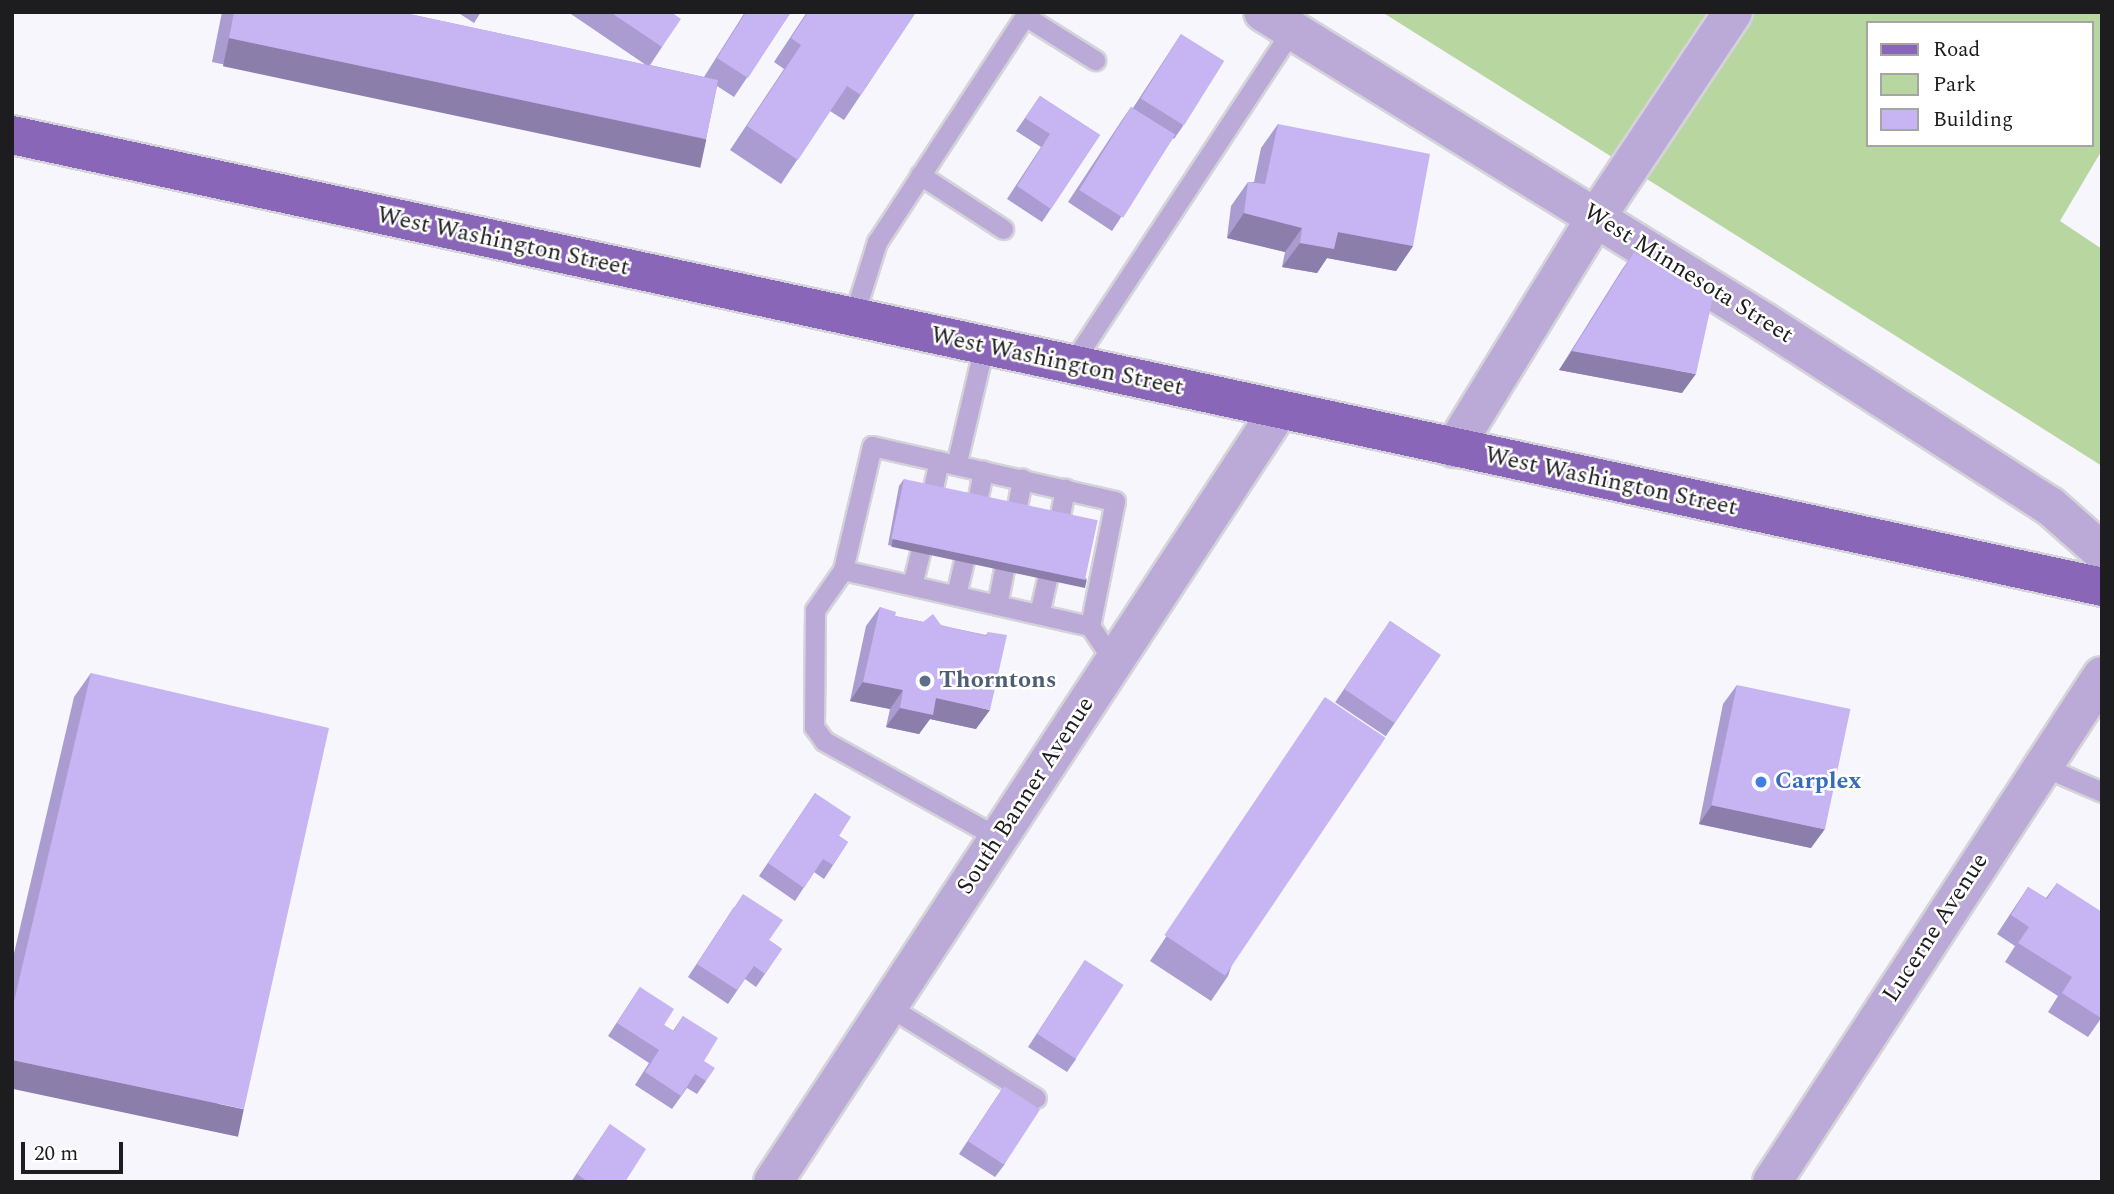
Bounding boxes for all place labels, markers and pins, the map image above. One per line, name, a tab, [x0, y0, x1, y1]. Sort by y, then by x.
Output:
place label: Thorntons	[939, 667, 1056, 695]
marker: Thorntons	[917, 673, 933, 689]
place label: Carplex	[1775, 768, 1861, 796]
marker: Carplex	[1753, 774, 1769, 790]

